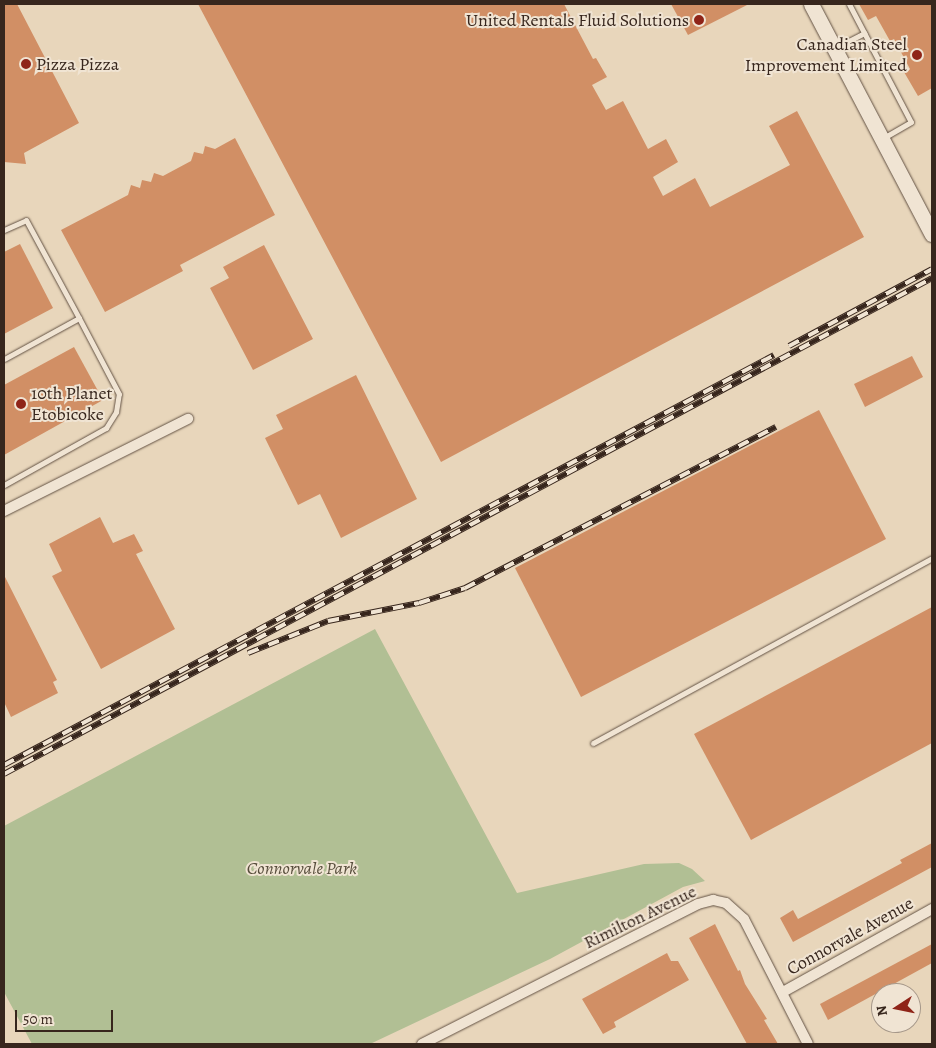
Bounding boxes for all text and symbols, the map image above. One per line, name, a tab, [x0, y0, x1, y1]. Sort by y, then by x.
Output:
place label: United Rentals Fluid Solutions	[466, 9, 689, 31]
marker: United Rentals Fluid Solutions	[693, 14, 705, 26]
place label: Canadian Steel Improvement Limited	[745, 34, 907, 76]
marker: Canadian Steel Improvement Limited	[911, 49, 923, 61]
place label: Pizza Pizza	[36, 53, 119, 75]
marker: Pizza Pizza	[20, 58, 32, 70]
place label: 10th Planet Etobicoke	[31, 383, 112, 426]
marker: 10th Planet Etobicoke	[15, 398, 27, 410]
park label: Connorvale Park	[247, 857, 357, 879]
street label: Rimilton Avenue	[580, 880, 700, 954]
street label: Connorvale Avenue	[783, 892, 917, 980]
north arrow	[871, 983, 921, 1033]
scale bar	[18, 1000, 115, 1032]
text: N	[871, 1004, 892, 1018]
text: 50 m	[23, 1009, 53, 1029]

